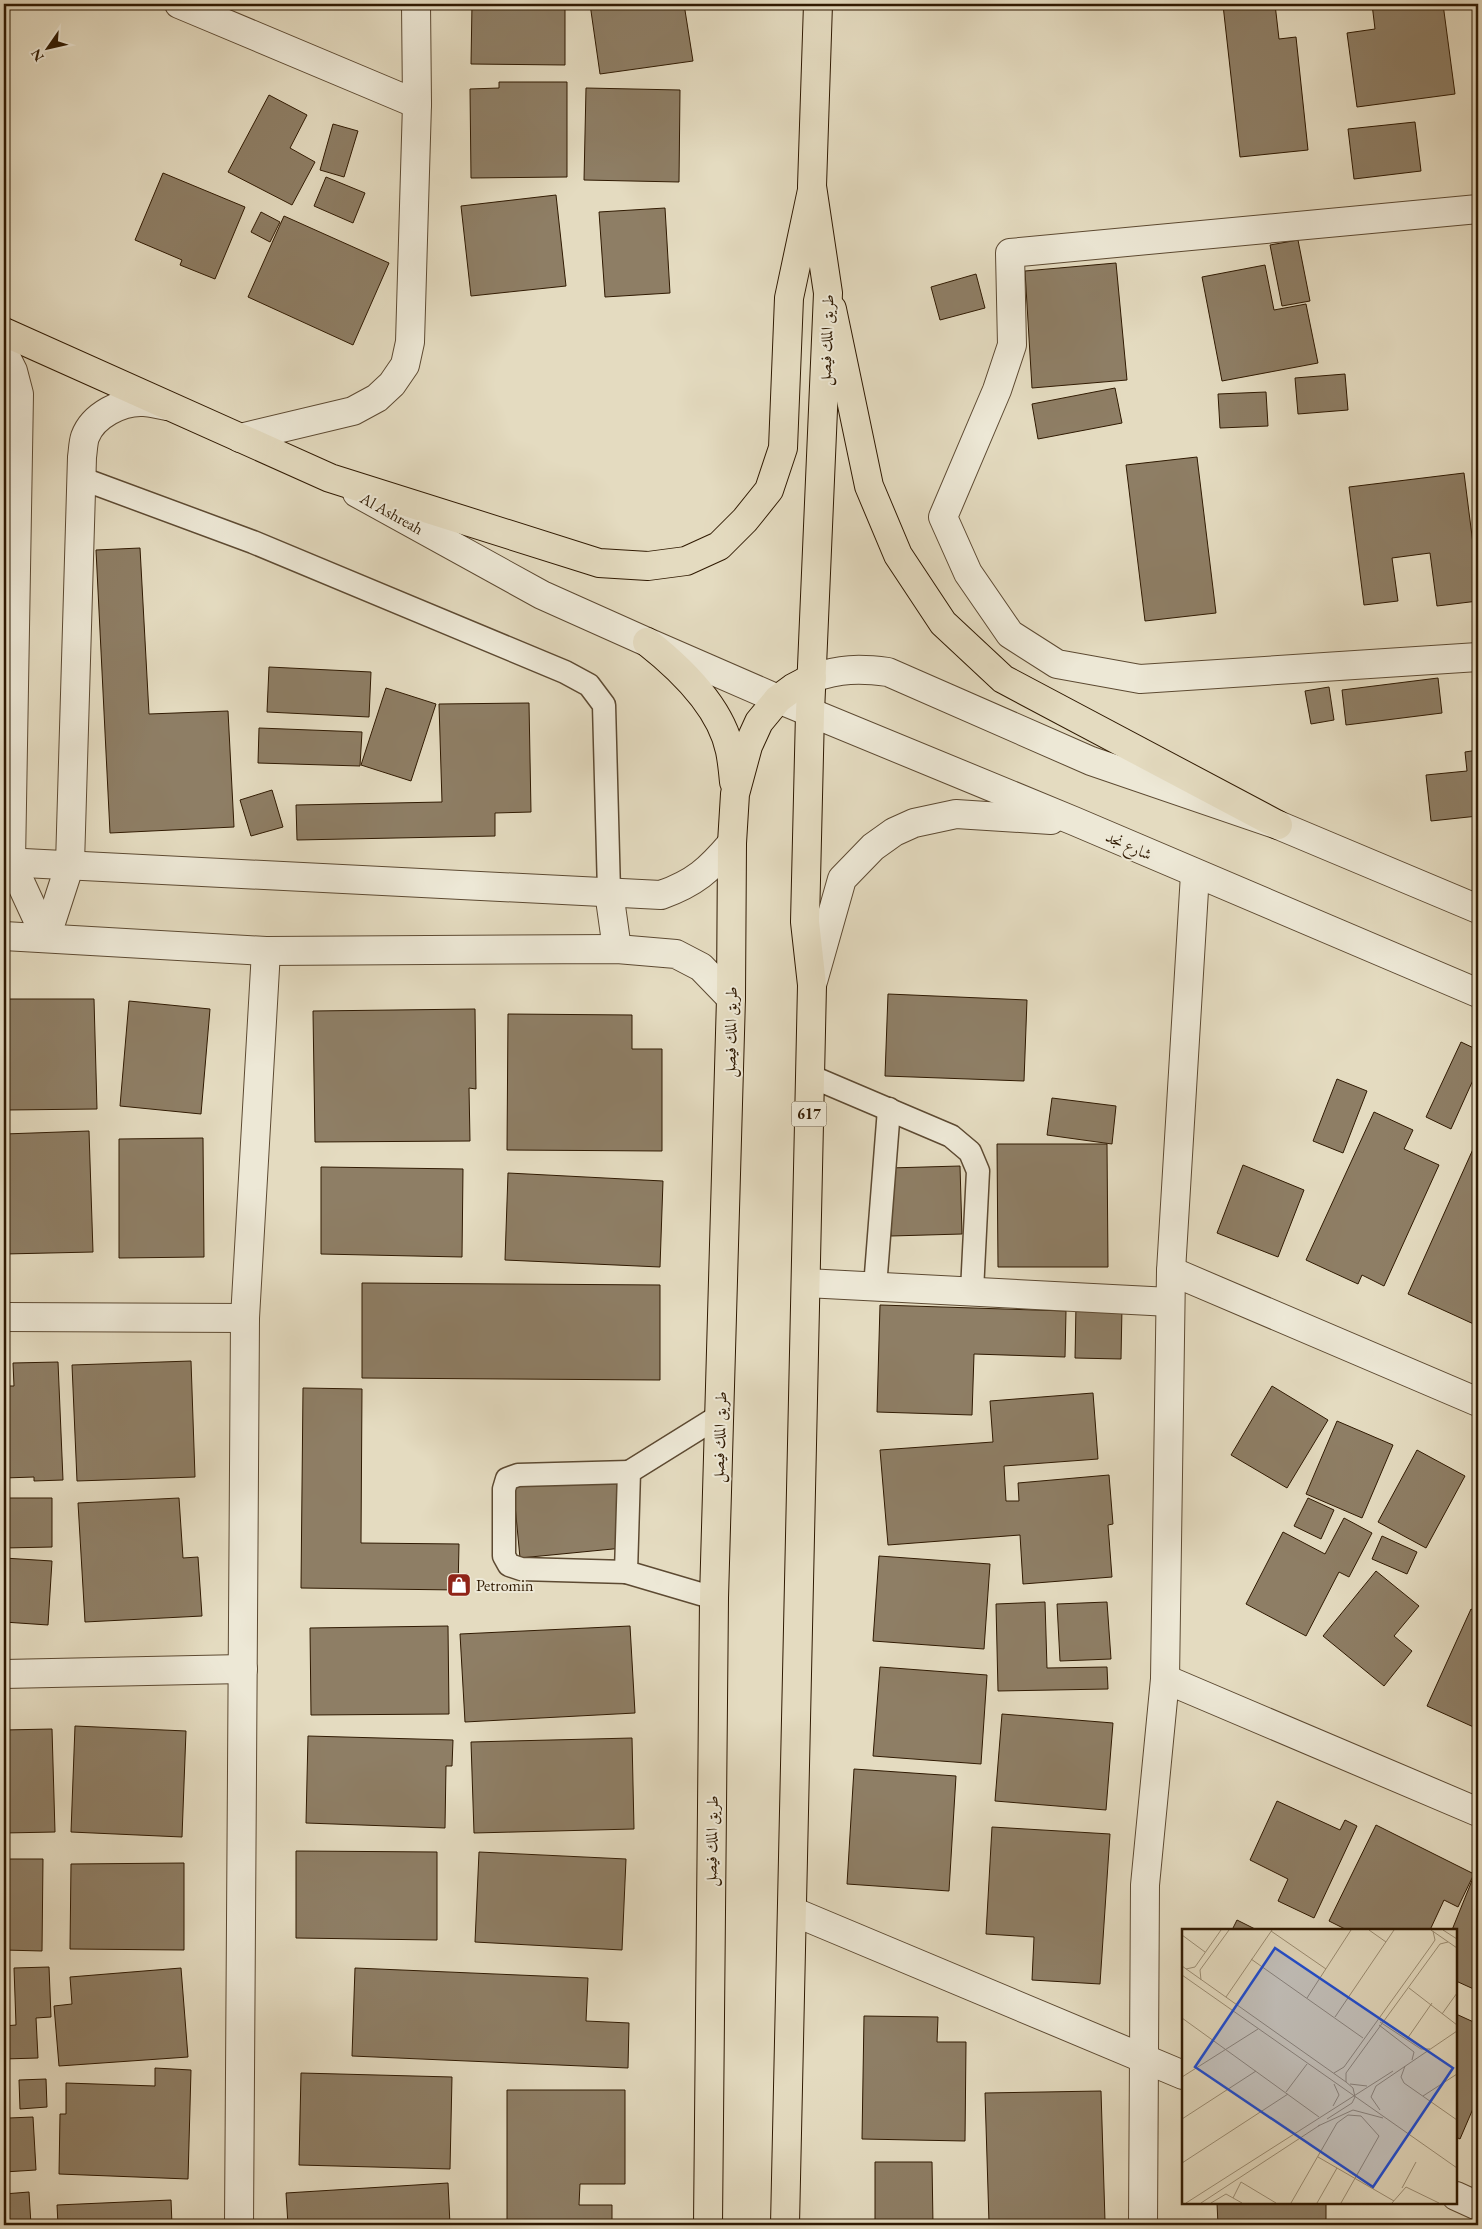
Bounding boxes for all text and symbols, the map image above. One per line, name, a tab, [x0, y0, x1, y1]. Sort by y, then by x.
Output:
north arrow	[22, 22, 72, 72]
text: N	[26, 45, 48, 65]
street label: طريق الملك فيصل	[814, 294, 840, 386]
street label: Al Ashreah	[356, 487, 427, 539]
street label: شارع نجد	[1101, 826, 1155, 868]
street label: طريق الملك فيصل	[719, 986, 743, 1078]
road number: 617	[792, 1102, 826, 1126]
street label: طريق الملك فيصل	[707, 1391, 733, 1483]
shop icon: Petromin	[446, 1572, 472, 1598]
place label: Petromin	[476, 1575, 534, 1596]
street label: طريق الملك فيصل	[700, 1795, 724, 1887]
inset map	[1182, 1929, 1457, 2204]

